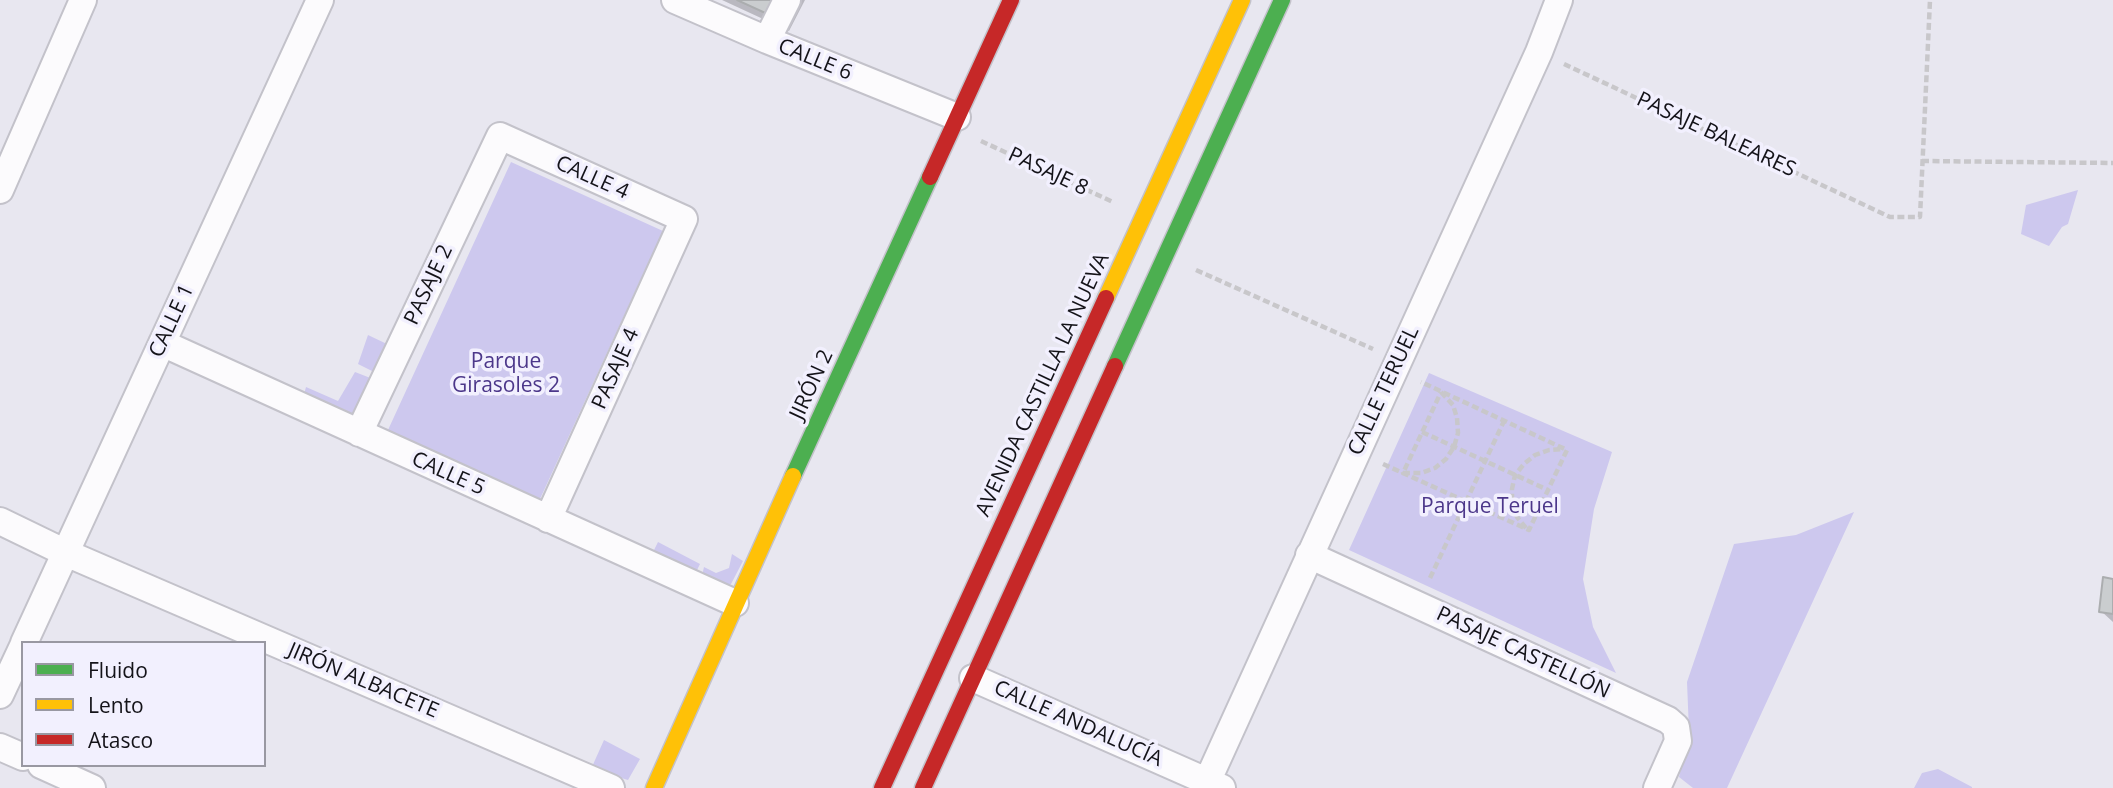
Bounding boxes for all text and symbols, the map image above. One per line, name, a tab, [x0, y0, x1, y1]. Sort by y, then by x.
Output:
street label: CALLE 6	[774, 34, 856, 86]
street label: PASAJE BALEARES	[1633, 87, 1799, 183]
street label: PASAJE 8	[1004, 143, 1092, 201]
street label: CALLE 4	[551, 151, 633, 205]
street label: PASAJE 2	[400, 241, 458, 329]
street label: AVENIDA CASTILLA LA NUEVA	[971, 249, 1115, 521]
street label: CALLE 1	[144, 281, 200, 361]
street label: CALLE TERUEL	[1343, 322, 1425, 460]
street label: PASAJE 4	[587, 325, 645, 413]
street label: JIRÓN 2	[785, 346, 839, 424]
park label: Parque Girasoles 2	[452, 349, 560, 399]
street label: CALLE 5	[407, 447, 489, 501]
park label: Parque Teruel	[1421, 494, 1559, 520]
street label: PASAJE CASTELLÓN	[1432, 602, 1614, 704]
street label: JIRÓN ALBACETE	[284, 638, 442, 724]
legend	[21, 641, 266, 767]
text: Fluido	[88, 656, 148, 684]
street label: CALLE ANDALUCÍA	[990, 676, 1166, 772]
text: Lento	[88, 691, 144, 719]
text: Atasco	[88, 726, 153, 754]

